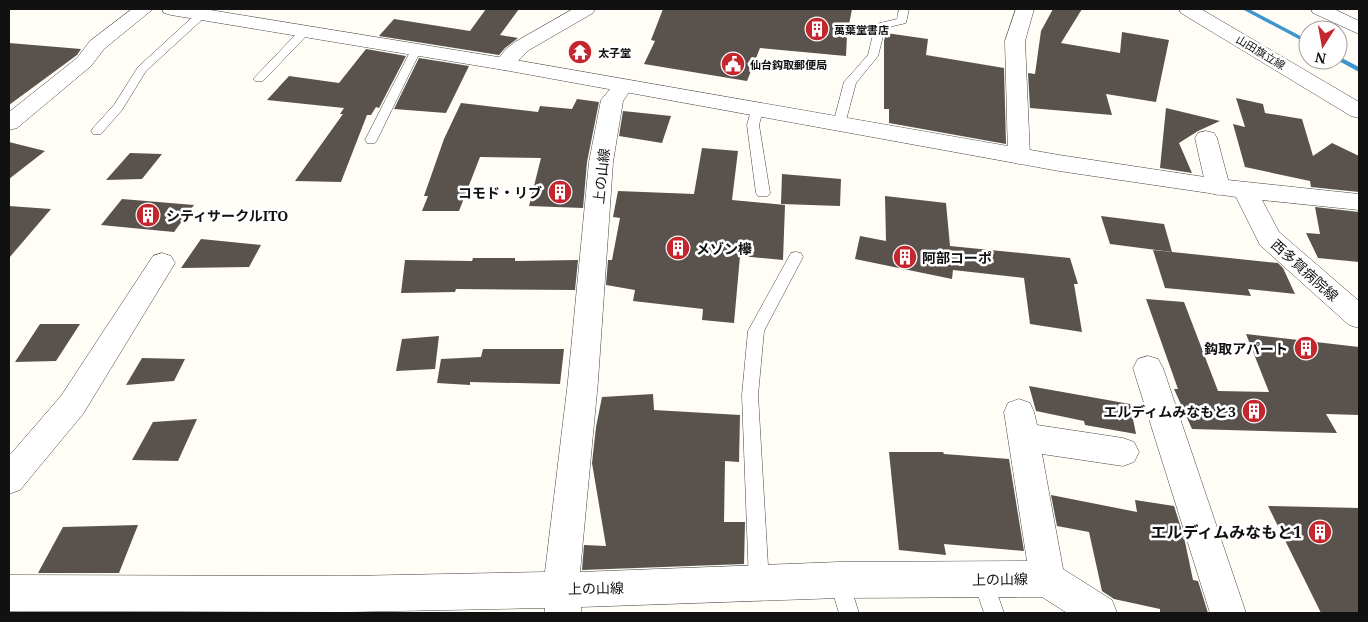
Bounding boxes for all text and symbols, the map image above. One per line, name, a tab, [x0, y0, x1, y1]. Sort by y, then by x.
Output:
building icon: 萬葉堂書店	[804, 16, 830, 42]
north arrow	[1298, 20, 1348, 70]
place label: 萬葉堂書店	[834, 22, 889, 37]
street label: 山田旗立線	[1234, 31, 1288, 73]
temple icon: 太子堂	[567, 39, 593, 65]
place label: 太子堂	[598, 45, 631, 60]
text: N	[1313, 48, 1328, 69]
public building icon: 仙台鈎取郵便局	[720, 51, 746, 77]
place label: 仙台鈎取郵便局	[750, 57, 827, 72]
street label: 上の山線	[589, 147, 613, 205]
building icon: コモド・リブ	[547, 179, 573, 205]
place label: コモド・リブ	[458, 183, 542, 202]
building icon: シティサークルITO	[135, 202, 161, 228]
place label: シティサークルITO	[166, 206, 288, 225]
building icon: メゾン欅	[665, 235, 691, 261]
street label: 西多賀病院線	[1267, 235, 1343, 305]
place label: メゾン欅	[696, 239, 752, 258]
building icon: 阿部コーポ	[892, 244, 918, 270]
place label: 阿部コーポ	[922, 248, 992, 267]
building icon: 鈎取アパート	[1293, 335, 1319, 361]
place label: 鈎取アパート	[1204, 339, 1288, 358]
building icon: エルディムみなもと3	[1241, 398, 1267, 424]
place label: エルディムみなもと3	[1103, 402, 1236, 421]
building icon: エルディムみなもと1	[1307, 519, 1333, 545]
place label: エルディムみなもと1	[1150, 521, 1302, 543]
street label: 上の山線	[972, 569, 1028, 589]
street label: 上の山線	[568, 578, 624, 598]

